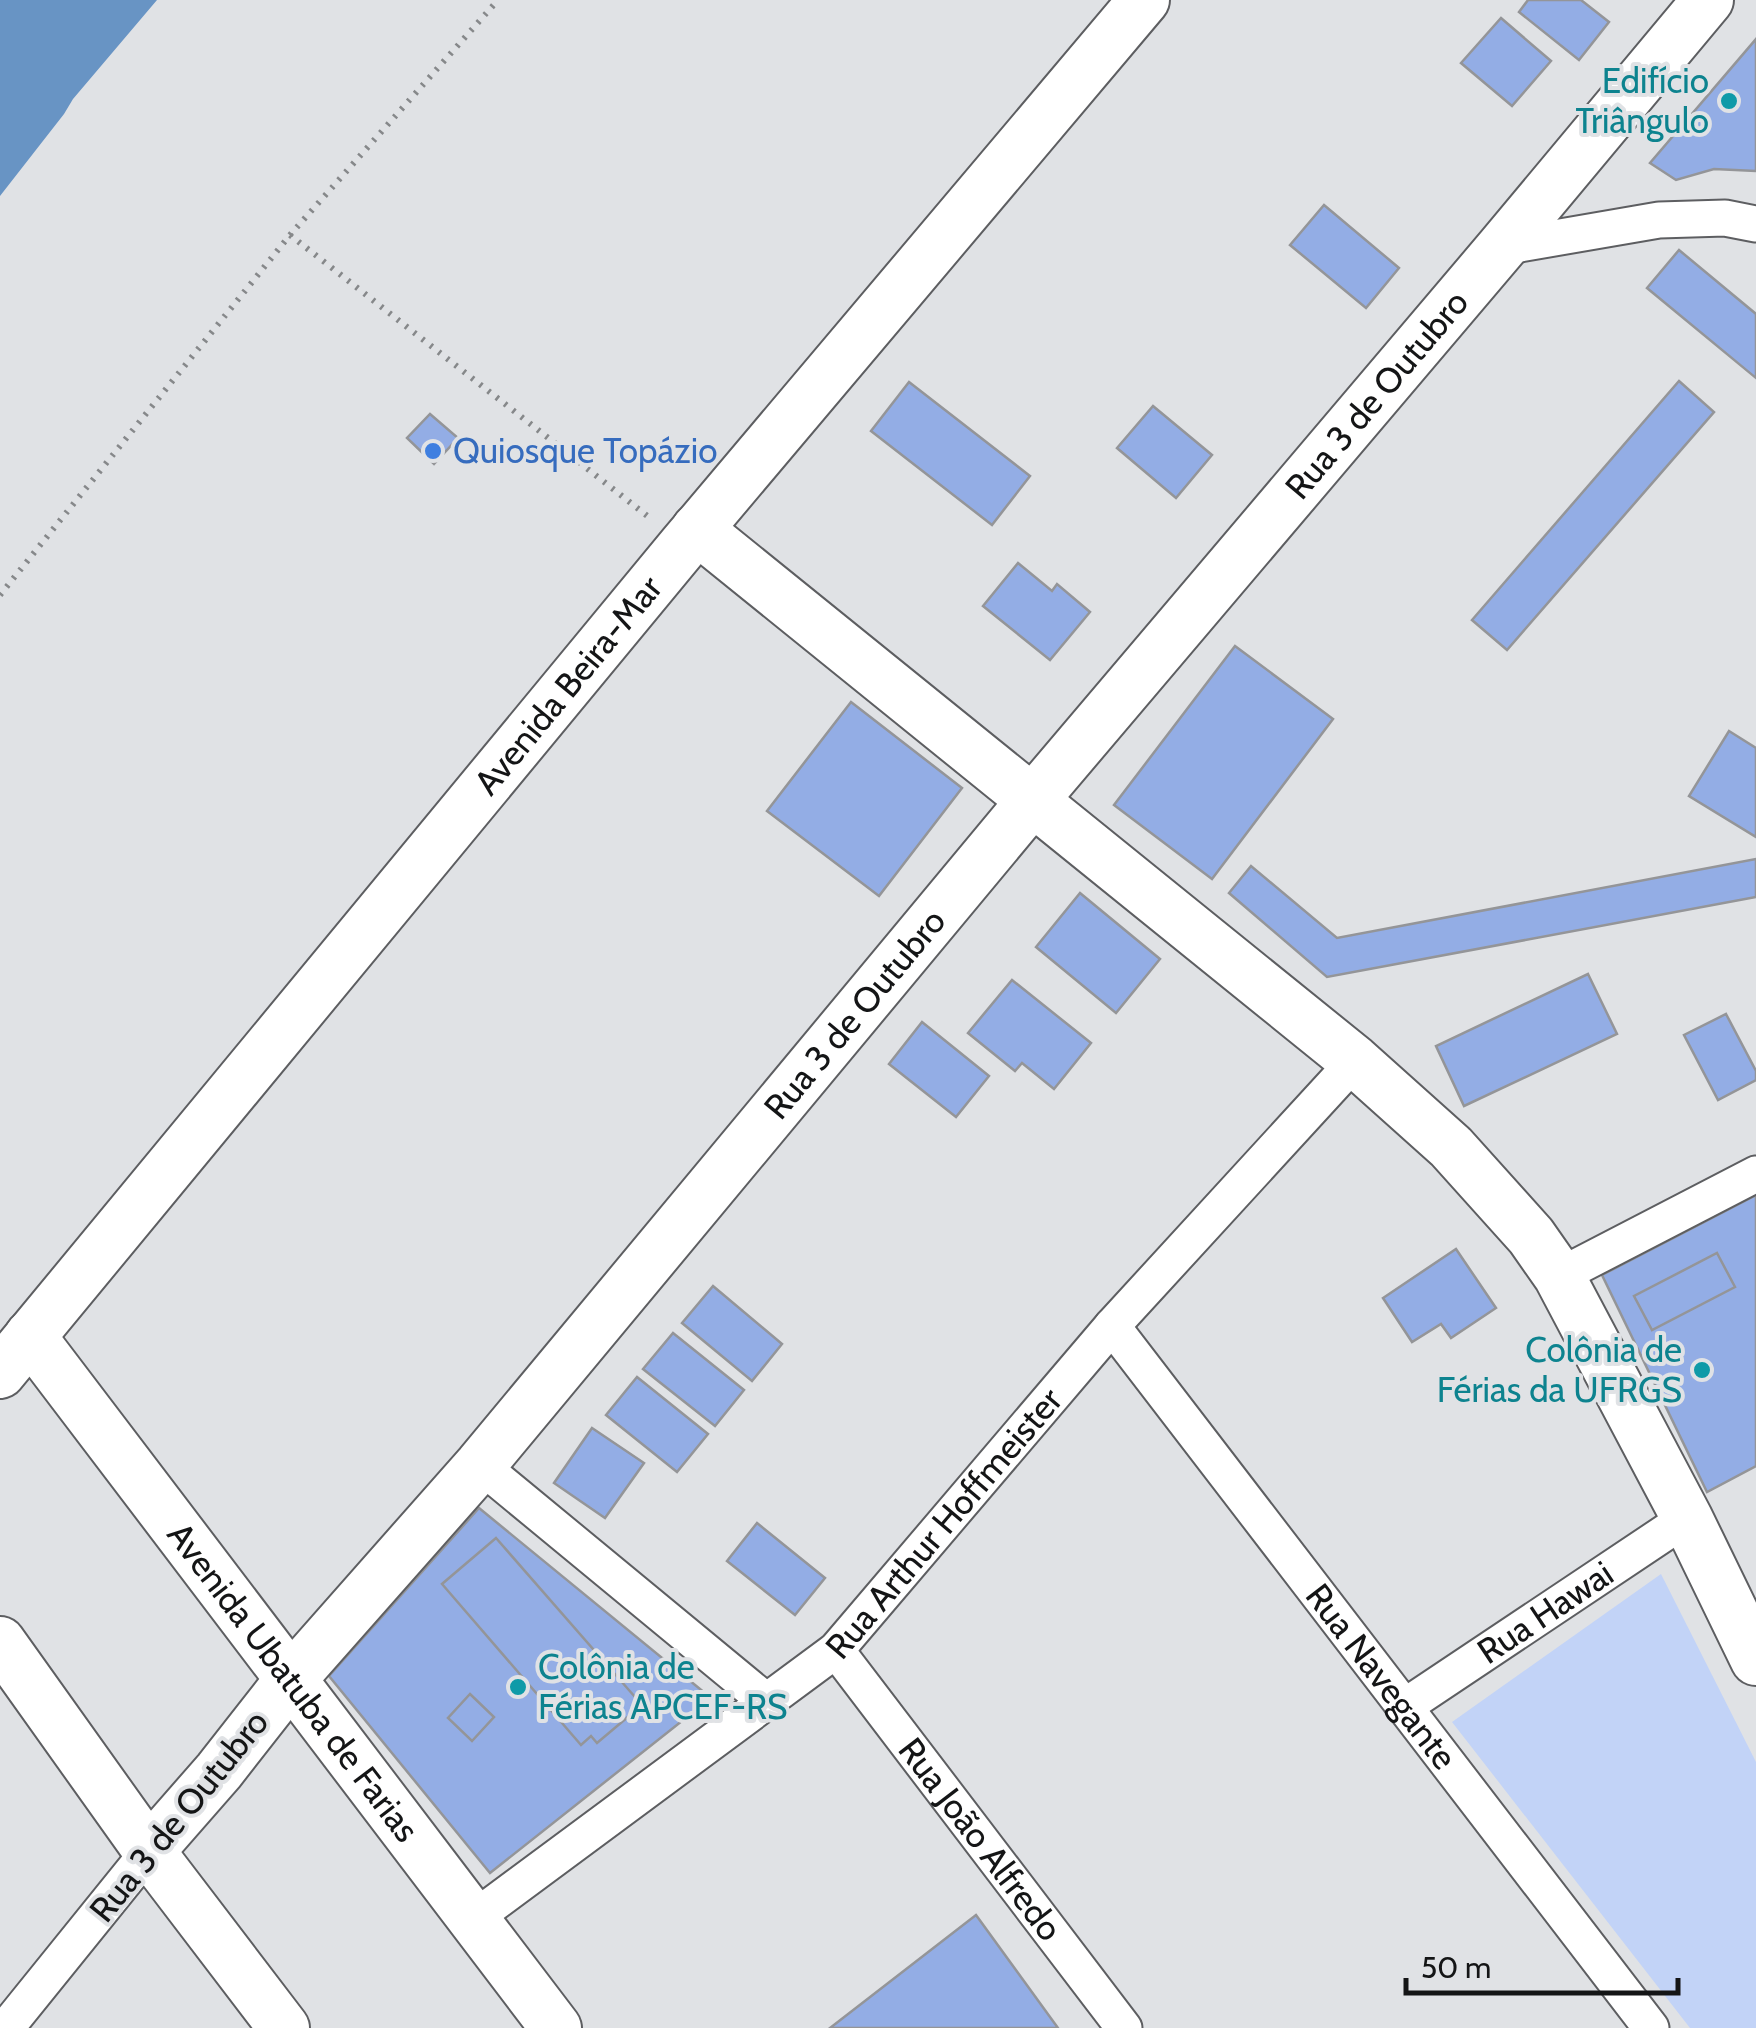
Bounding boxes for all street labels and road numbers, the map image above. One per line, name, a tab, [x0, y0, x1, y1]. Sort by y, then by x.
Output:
street label: Rua 3 de Outubro	[1276, 281, 1477, 507]
street label: Avenida Beira-Mar	[465, 567, 671, 803]
street label: Rua 3 de Outubro	[755, 900, 954, 1128]
street label: Rua Arthur Hoffmeister	[816, 1379, 1071, 1667]
street label: Avenida Ubatuba de Farias	[159, 1514, 429, 1850]
street label: Rua Hawai	[1469, 1552, 1621, 1673]
street label: Rua Navegante	[1297, 1575, 1466, 1777]
street label: Rua 3 de Outubro	[80, 1701, 277, 1930]
street label: Rua João Alfredo	[890, 1729, 1072, 1949]

